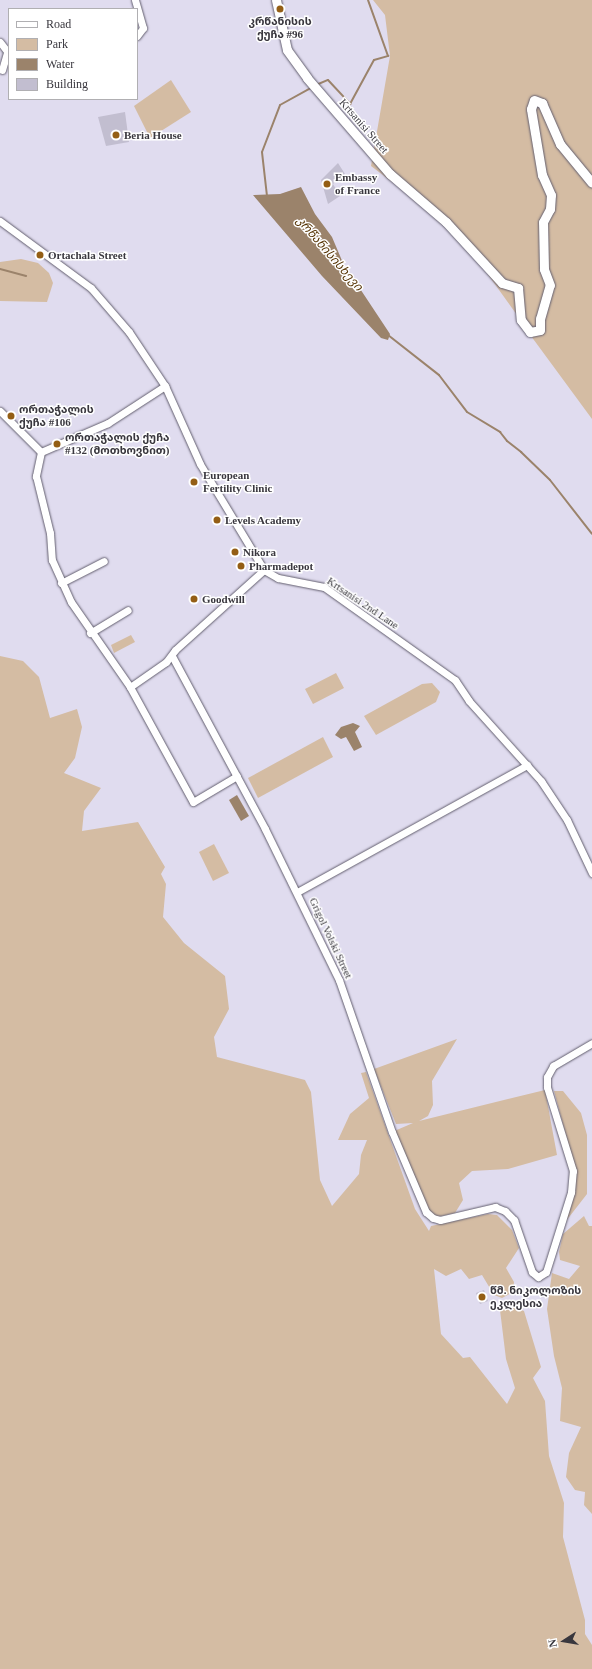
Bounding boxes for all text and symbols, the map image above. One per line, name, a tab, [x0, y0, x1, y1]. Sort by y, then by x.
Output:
marker: კრწანისის ქუჩა #96	[275, 4, 285, 14]
legend	[8, 8, 138, 100]
place label: კრწანისის ქუჩა #96	[248, 15, 312, 41]
text: Road	[46, 17, 71, 31]
text: Park	[46, 37, 68, 51]
text: Water	[46, 57, 74, 71]
text: Building	[46, 77, 88, 91]
street label: Krtsanisi Street	[337, 96, 391, 156]
place label: Beria House	[124, 128, 182, 142]
marker: Beria House	[111, 130, 121, 140]
place label: Embassy of France	[335, 171, 380, 197]
marker: Embassy of France	[322, 179, 332, 189]
water label: კრწანისისხევი	[293, 214, 365, 294]
place label: Ortachala Street	[48, 248, 126, 262]
marker: Ortachala Street	[35, 250, 45, 260]
place label: ორთაჭალის ქუჩა #106	[19, 403, 94, 429]
marker: ორთაჭალის ქუჩა #106	[6, 411, 16, 421]
place label: ორთაჭალის ქუჩა #132 (მოთხოვნით)	[65, 431, 170, 457]
marker: ორთაჭალის ქუჩა #132 (მოთხოვნით)	[52, 439, 62, 449]
place label: European Fertility Clinic	[203, 469, 272, 495]
marker: European Fertility Clinic	[188, 476, 200, 488]
place label: Levels Academy	[225, 513, 302, 527]
marker: Levels Academy	[212, 515, 222, 525]
place label: Nikora	[243, 545, 276, 559]
marker: Nikora	[230, 547, 240, 557]
place label: Pharmadepot	[249, 559, 313, 573]
marker: Pharmadepot	[236, 561, 246, 571]
street label: Krtsanisi 2nd Lane	[325, 574, 401, 632]
place label: Goodwill	[202, 592, 245, 606]
marker: Goodwill	[189, 594, 199, 604]
street label: Grigol Volski Street	[306, 895, 356, 981]
place label: წმ. ნიკოლოზის ეკლესია	[490, 1284, 581, 1310]
marker: წმ. ნიკოლოზის ეკლესია	[477, 1292, 487, 1302]
north arrow	[544, 1621, 584, 1661]
text: N	[546, 1638, 559, 1649]

